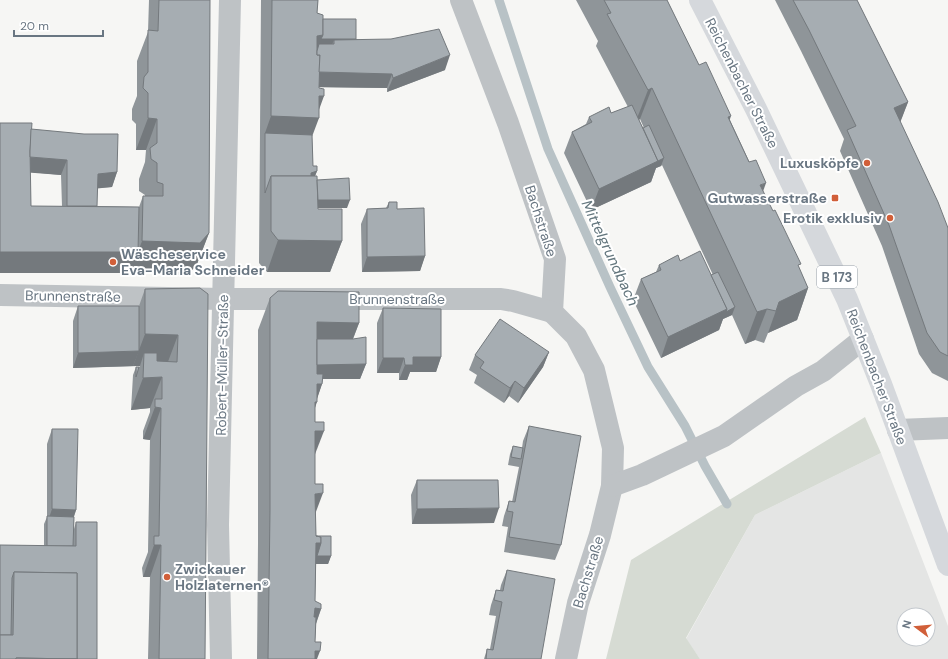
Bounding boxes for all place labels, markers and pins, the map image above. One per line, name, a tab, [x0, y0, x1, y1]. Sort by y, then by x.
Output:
place label: Luxusköpfe	[780, 154, 859, 172]
marker: Luxusköpfe	[862, 158, 872, 168]
place label: Gutwasserstraße	[708, 189, 827, 207]
marker: Gutwasserstraße	[830, 193, 840, 203]
place label: Erotik exklusiv	[783, 209, 882, 227]
marker: Erotik exklusiv	[885, 213, 895, 223]
place label: Wäscheservice Eva-Maria Schneider	[121, 245, 265, 279]
marker: Wäscheservice Eva-Maria Schneider	[108, 257, 118, 267]
place label: Zwickauer Holzlaternen®	[175, 560, 269, 594]
marker: Zwickauer Holzlaternen®	[162, 572, 172, 582]

